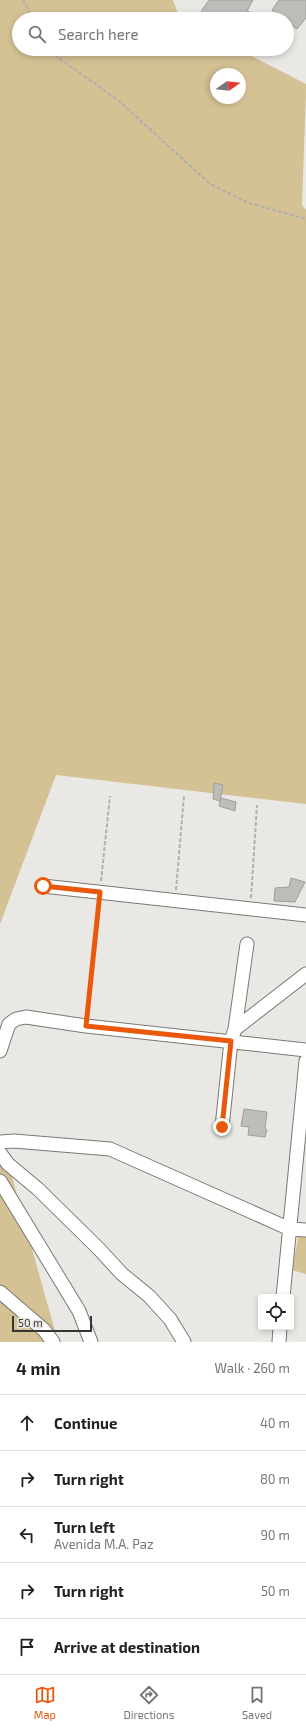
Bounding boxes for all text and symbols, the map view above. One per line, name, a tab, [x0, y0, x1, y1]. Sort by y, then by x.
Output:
search box	[12, 12, 294, 56]
icon: search	[26, 23, 48, 45]
text: Search here	[58, 25, 139, 43]
north arrow	[210, 68, 246, 104]
route start	[34, 877, 52, 895]
route end	[213, 1118, 231, 1136]
map controls	[258, 1294, 294, 1330]
button: locate	[258, 1294, 294, 1330]
scale bar	[12, 1314, 92, 1333]
text: 50 m	[18, 1316, 43, 1329]
text: 4 min	[16, 1358, 60, 1378]
text: Walk · 260 m	[215, 1360, 290, 1376]
icon: ahead	[16, 1412, 38, 1434]
text: Continue	[54, 1414, 117, 1432]
text: 40 m	[260, 1415, 290, 1431]
icon: right	[16, 1468, 38, 1490]
text: Turn right	[54, 1470, 124, 1488]
text: 80 m	[260, 1471, 290, 1487]
text: Turn left	[54, 1518, 115, 1536]
icon: left	[16, 1524, 38, 1546]
text: 90 m	[260, 1527, 290, 1543]
text: Avenida M.A. Paz	[54, 1536, 154, 1552]
icon: right	[16, 1580, 38, 1602]
text: Turn right	[54, 1582, 124, 1600]
text: 50 m	[261, 1583, 290, 1599]
icon: arrive	[16, 1636, 38, 1658]
text: Arrive at destination	[54, 1638, 200, 1656]
tab: Map	[34, 1684, 56, 1721]
tab: Directions	[124, 1684, 174, 1721]
tab: Saved	[242, 1684, 272, 1721]

